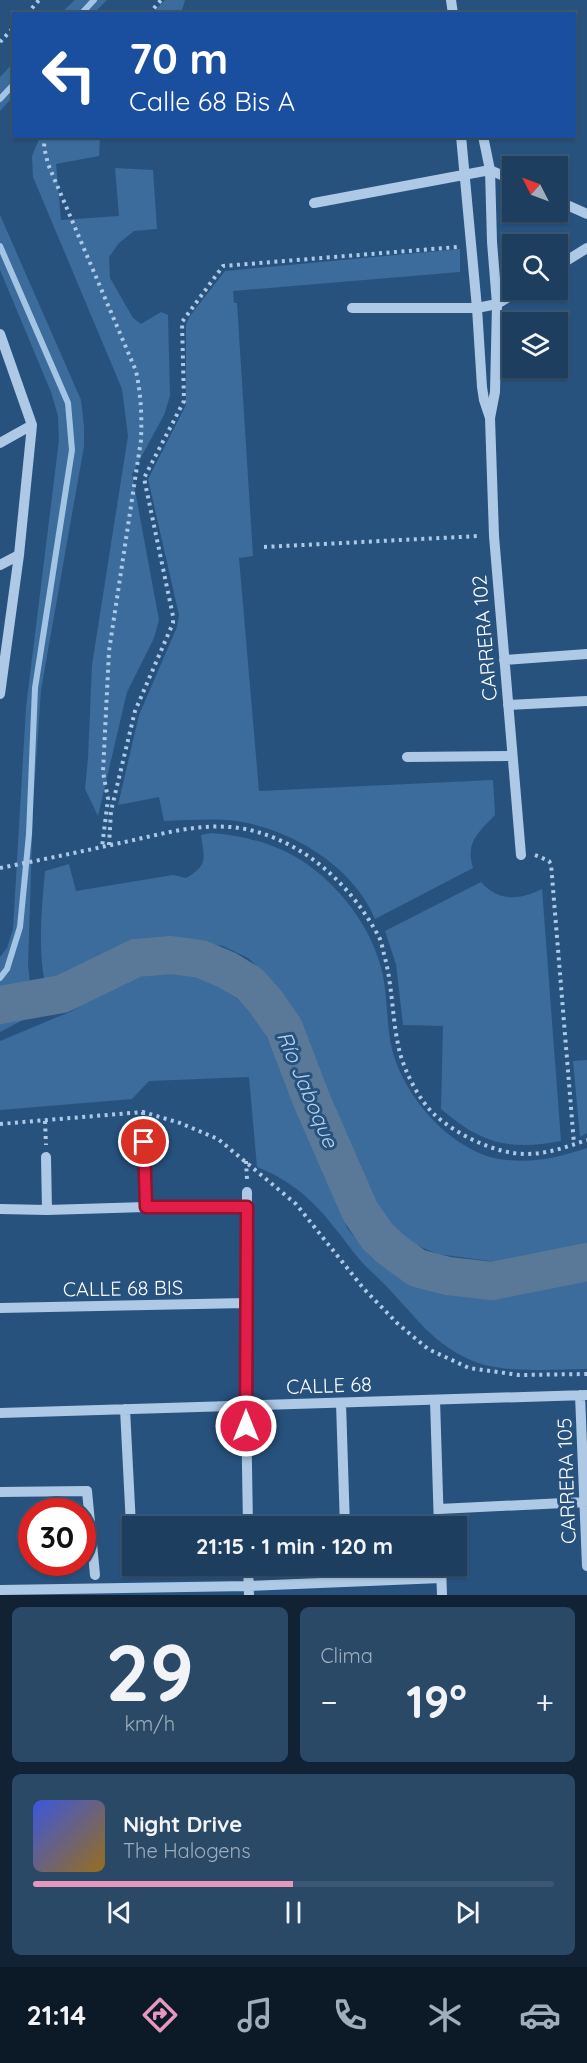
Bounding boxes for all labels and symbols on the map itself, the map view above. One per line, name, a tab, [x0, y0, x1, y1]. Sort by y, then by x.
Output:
north arrow	[502, 156, 568, 222]
street label: CARRERA 102	[466, 574, 502, 702]
water label: Río Jaboque	[272, 1027, 345, 1152]
pin	[118, 1116, 169, 1167]
street label: CALLE 68 BIS	[63, 1274, 183, 1302]
street label: CALLE 68	[286, 1371, 372, 1399]
position arrow	[214, 1394, 278, 1458]
street label: CARRERA 105	[551, 1418, 581, 1544]
speed limit sign: 30	[18, 1498, 96, 1576]

